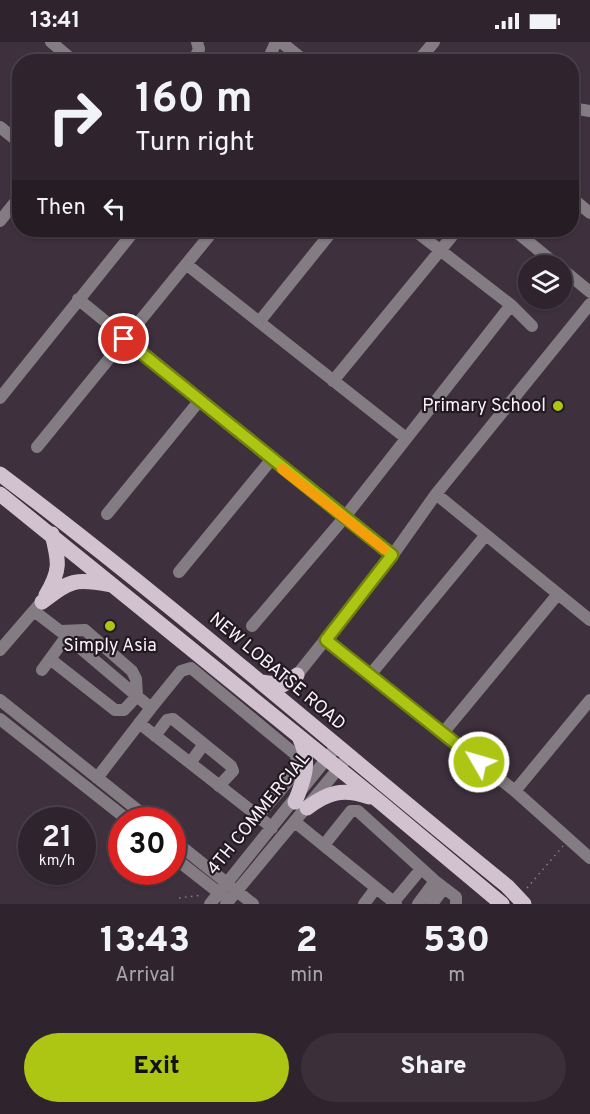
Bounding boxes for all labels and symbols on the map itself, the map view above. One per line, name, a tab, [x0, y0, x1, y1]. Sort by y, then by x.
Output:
pin	[98, 313, 149, 364]
place label: Primary School	[422, 395, 546, 418]
marker: Primary School	[551, 399, 565, 413]
street label: NEW LOBATSE ROAD	[204, 608, 350, 736]
marker: Simply Asia	[103, 619, 117, 633]
place label: Simply Asia	[63, 635, 157, 658]
position arrow	[447, 730, 511, 794]
street label: 4TH COMMERCIAL	[202, 748, 316, 880]
speed limit sign: 30	[108, 807, 186, 885]

